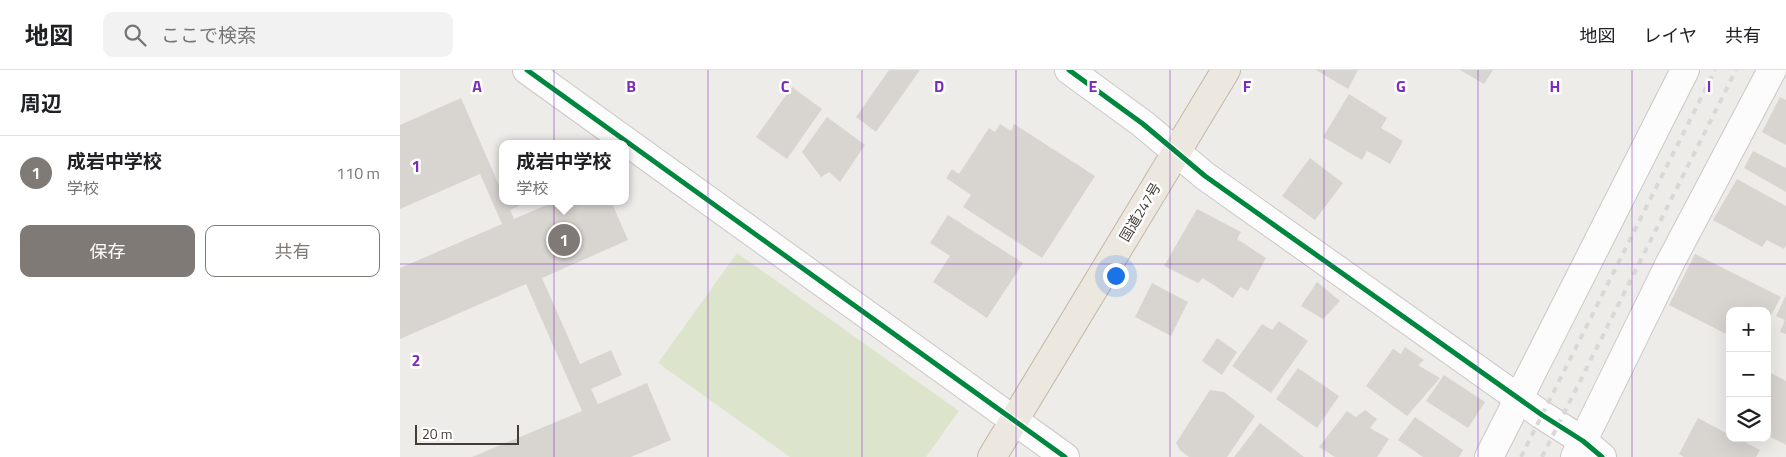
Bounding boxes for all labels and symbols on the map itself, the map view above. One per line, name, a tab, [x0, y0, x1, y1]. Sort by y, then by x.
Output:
text: A	[472, 74, 482, 98]
text: B	[626, 74, 636, 98]
text: C	[781, 74, 790, 98]
text: D	[934, 74, 944, 98]
text: E	[1089, 74, 1098, 98]
text: F	[1243, 74, 1252, 98]
text: G	[1396, 74, 1406, 98]
text: H	[1550, 74, 1560, 98]
text: I	[1707, 74, 1711, 98]
text: 1	[412, 154, 420, 178]
street label: 国道247号	[1114, 178, 1165, 245]
pin: 1	[548, 221, 580, 259]
your location	[1103, 263, 1129, 289]
text: 2	[412, 348, 420, 372]
scale bar	[415, 422, 519, 445]

